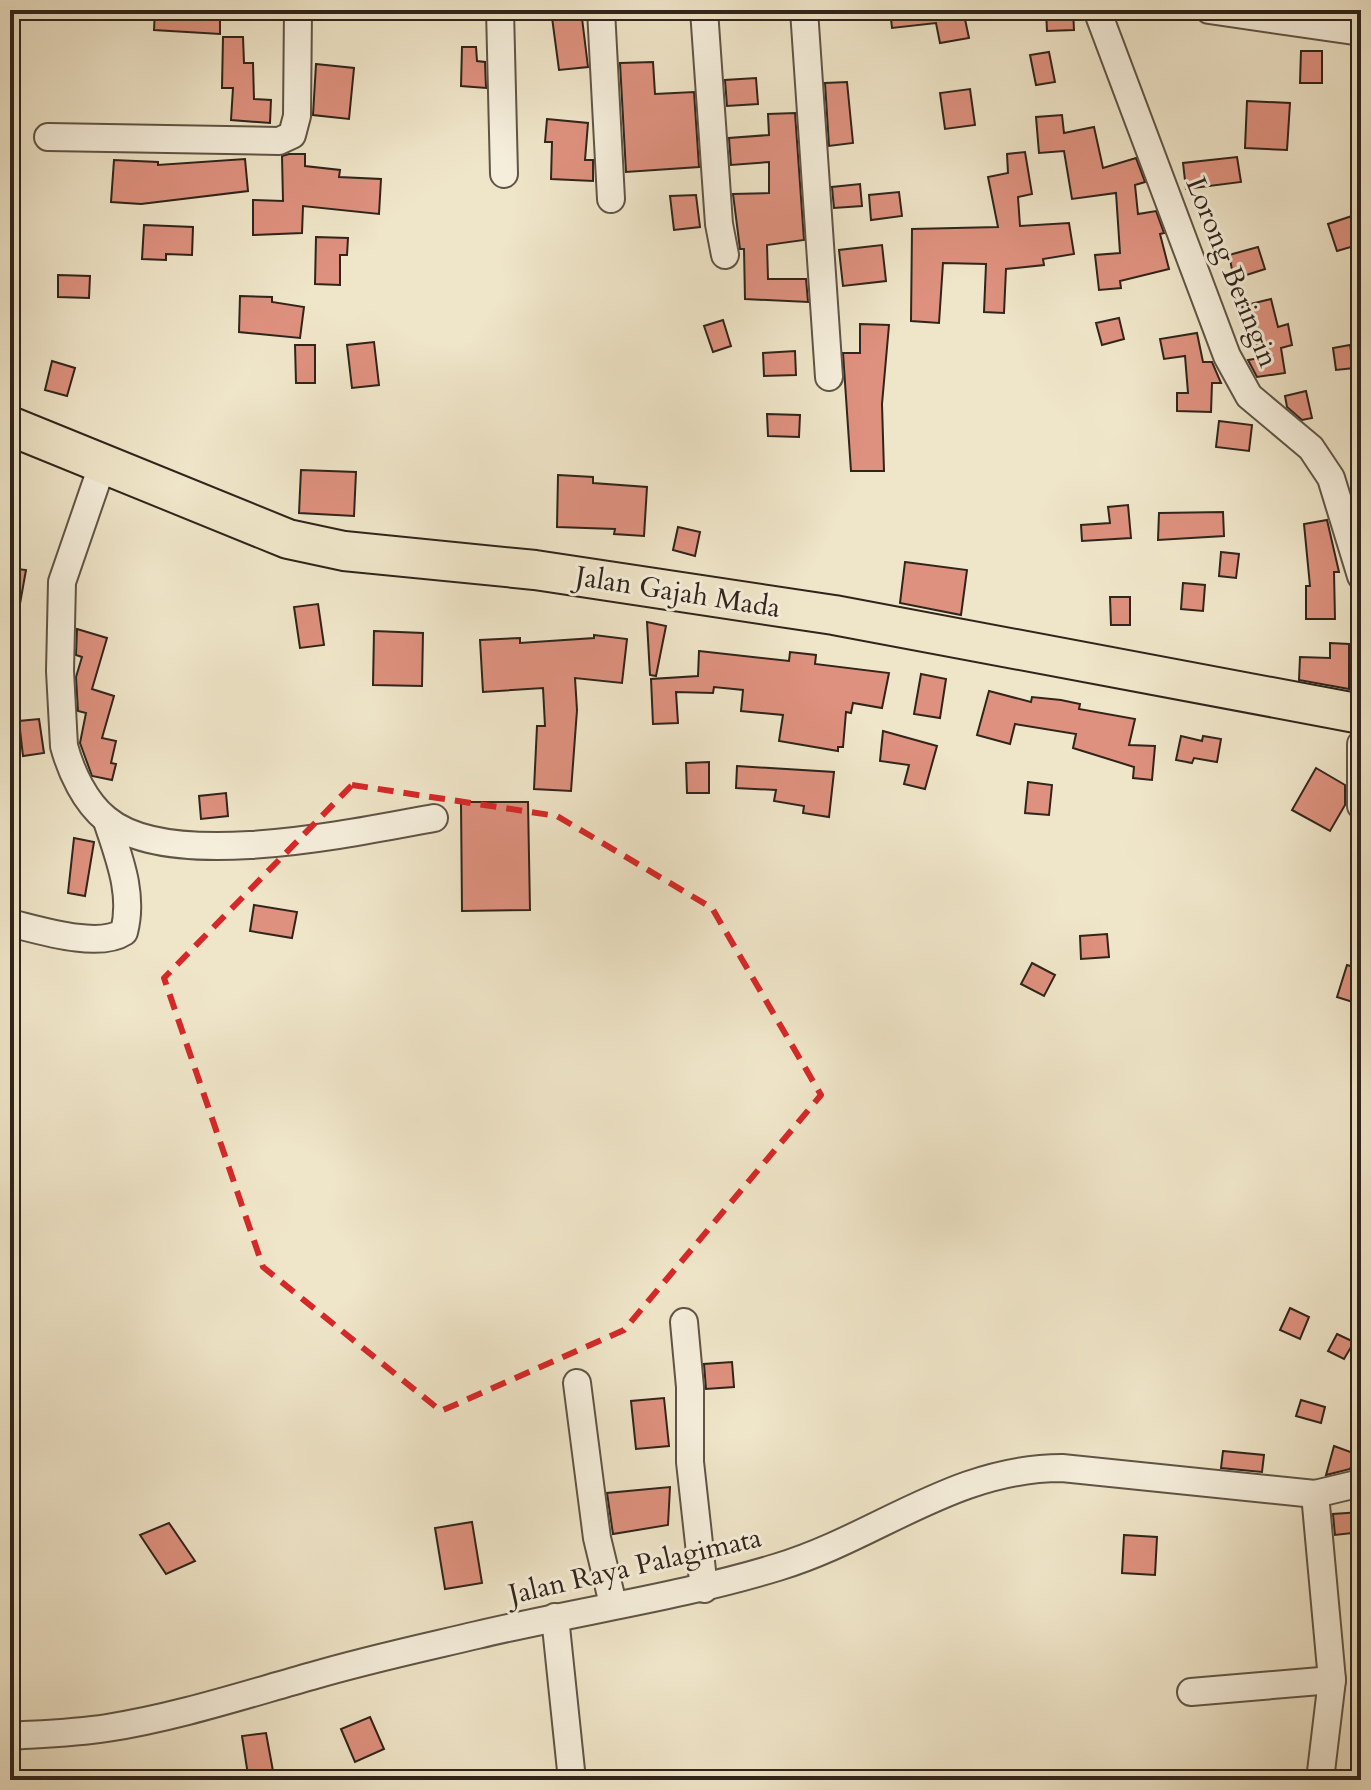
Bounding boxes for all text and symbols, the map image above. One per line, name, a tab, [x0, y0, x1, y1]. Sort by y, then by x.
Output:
street label: Lorong Beringin	[1177, 171, 1287, 373]
street label: Jalan Gajah Mada	[569, 556, 783, 627]
street label: Jalan Raya Palagimata	[501, 1518, 765, 1614]

